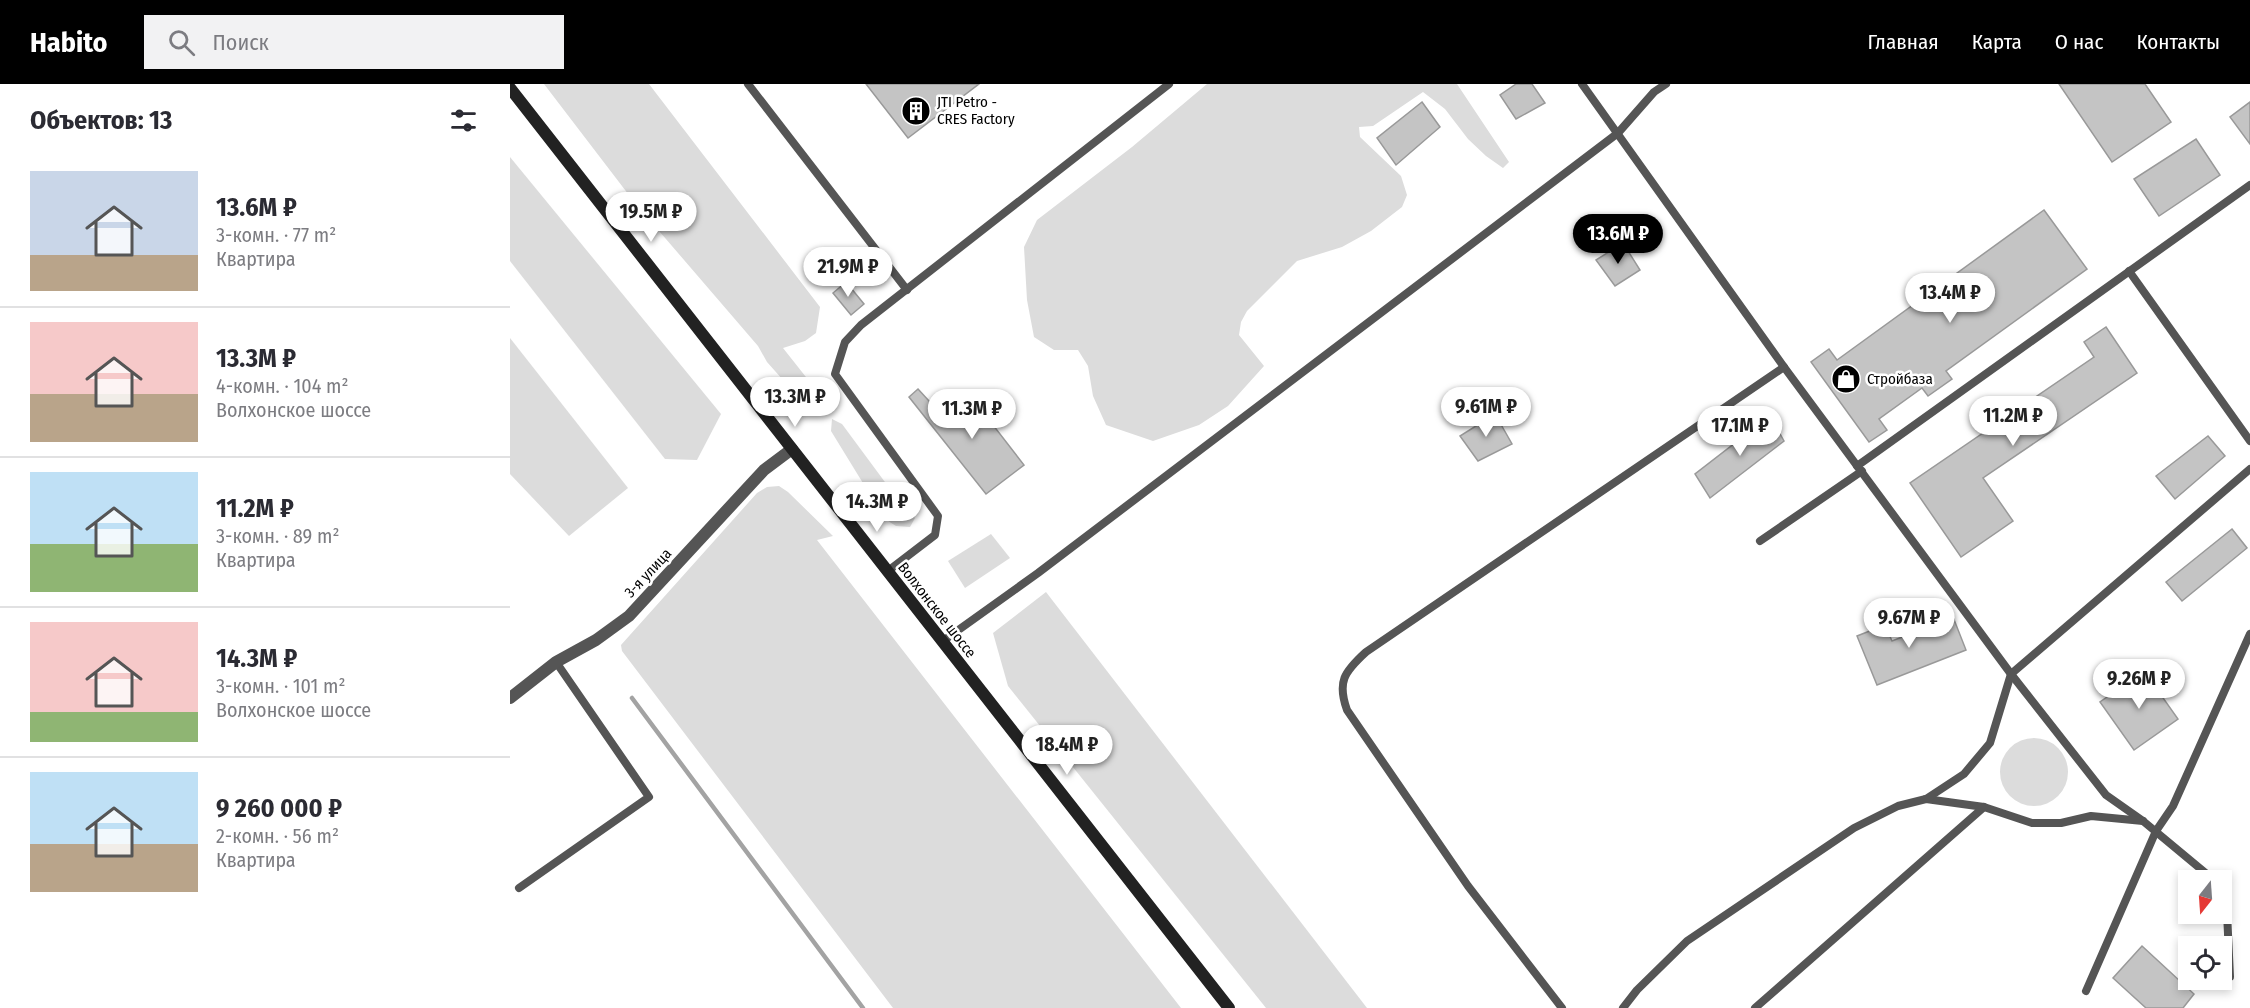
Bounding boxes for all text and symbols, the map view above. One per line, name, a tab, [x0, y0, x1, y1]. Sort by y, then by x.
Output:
search box	[144, 15, 564, 69]
text: Habito	[30, 26, 108, 59]
icon: search	[165, 26, 198, 59]
text: Поиск	[213, 29, 269, 56]
text: Главная	[1868, 29, 1939, 55]
text: Карта	[1972, 29, 2022, 55]
text: О нас	[2055, 29, 2103, 55]
text: Контакты	[2136, 29, 2220, 55]
place label: JTI Petro - CRES Factory	[937, 93, 1015, 128]
building icon: JTI Petro - CRES Factory	[900, 95, 932, 127]
icon: filters	[447, 104, 480, 137]
text: Объектов: 13	[30, 105, 172, 136]
text: 13.6M ₽	[216, 192, 297, 223]
pin: 19.5M ₽	[596, 192, 706, 243]
icon: home	[78, 195, 150, 267]
text: 19.5M ₽	[620, 199, 682, 223]
pin: 13.6M ₽	[1563, 214, 1673, 265]
text: 13.6M ₽	[1587, 221, 1649, 245]
text: 3-комн. · 77 m²	[216, 223, 336, 247]
text: Квартира	[216, 247, 296, 271]
pin: 21.9M ₽	[793, 247, 903, 298]
text: 21.9M ₽	[817, 254, 879, 278]
pin: 13.4M ₽	[1895, 273, 2005, 324]
text: 13.4M ₽	[1919, 280, 1981, 304]
text: 13.3M ₽	[216, 343, 296, 374]
icon: home	[78, 346, 150, 418]
shop icon: Стройбаза	[1830, 363, 1862, 395]
place label: Стройбаза	[1867, 370, 1933, 388]
text: 4-комн. · 104 m²	[216, 374, 349, 398]
pin: 13.3M ₽	[740, 377, 850, 428]
text: 13.3M ₽	[764, 384, 826, 408]
pin: 9.61M ₽	[1431, 387, 1541, 438]
pin: 11.3M ₽	[917, 389, 1027, 440]
text: 9.61M ₽	[1455, 394, 1517, 418]
text: 11.3M ₽	[942, 396, 1002, 420]
pin: 11.2M ₽	[1958, 396, 2068, 447]
text: Волхонское шоссе	[216, 398, 371, 422]
text: 11.2M ₽	[1983, 403, 2043, 427]
pin: 17.1M ₽	[1685, 406, 1795, 457]
text: 17.1M ₽	[1711, 413, 1769, 437]
pin: 14.3M ₽	[822, 482, 932, 533]
text: 14.3M ₽	[846, 489, 908, 513]
text: 11.2M ₽	[216, 493, 294, 524]
icon: home	[78, 496, 150, 568]
text: 3-комн. · 89 m²	[216, 524, 339, 548]
street label: 3-я улица	[621, 545, 675, 601]
text: Квартира	[216, 548, 296, 572]
street label: Волхонское шоссе	[894, 559, 980, 661]
pin: 9.67M ₽	[1854, 598, 1964, 649]
text: 9.67M ₽	[1878, 605, 1940, 629]
text: 14.3M ₽	[216, 643, 297, 674]
icon: home	[78, 646, 150, 718]
pin: 9.26M ₽	[2084, 659, 2194, 710]
text: 9.26M ₽	[2107, 666, 2171, 690]
text: 3-комн. · 101 m²	[216, 674, 346, 698]
text: Волхонское шоссе	[216, 698, 371, 722]
pin: 18.4M ₽	[1012, 725, 1122, 776]
text: 18.4M ₽	[1036, 732, 1098, 756]
text: 9 260 000 ₽	[216, 793, 342, 824]
icon: home	[78, 796, 150, 868]
text: 2-комн. · 56 m²	[216, 824, 339, 848]
text: Квартира	[216, 848, 296, 872]
north arrow	[2178, 870, 2232, 924]
map controls	[2178, 870, 2232, 990]
button: locate	[2178, 936, 2232, 990]

